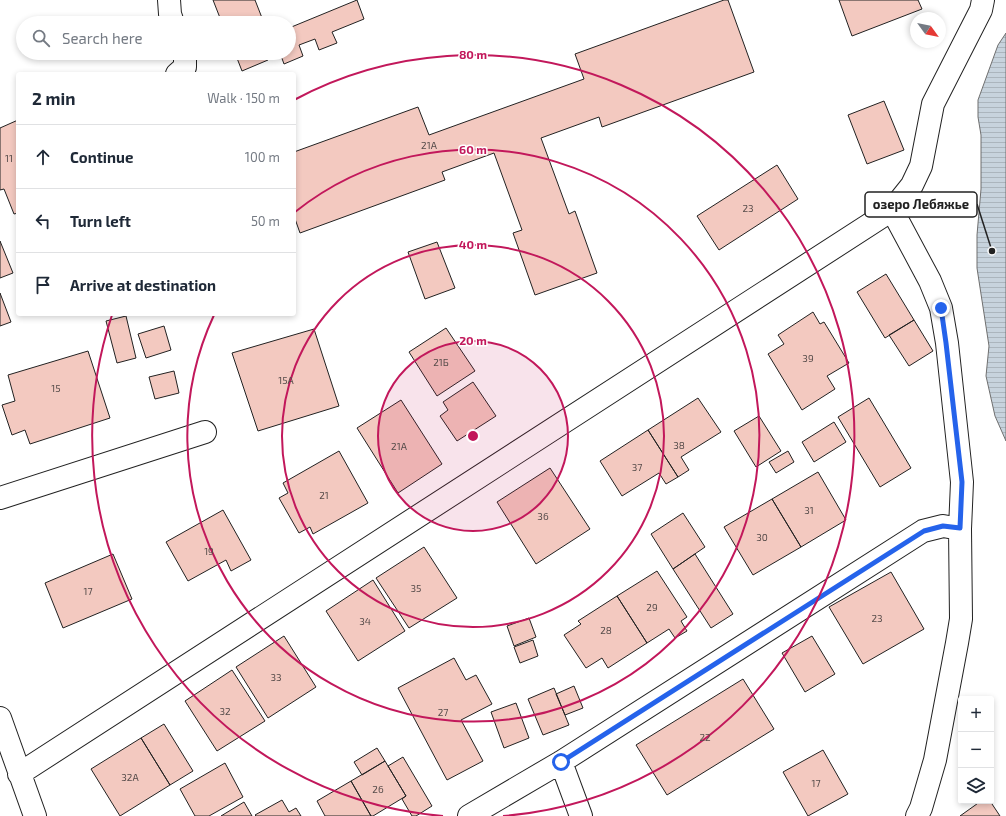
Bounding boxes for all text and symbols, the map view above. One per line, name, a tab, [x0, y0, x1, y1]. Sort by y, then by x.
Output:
north arrow	[910, 12, 946, 48]
search box	[16, 16, 296, 60]
icon: search	[30, 27, 52, 49]
text: Search here	[62, 29, 143, 47]
text: 80 m	[459, 47, 487, 61]
text: 2 min	[32, 88, 75, 108]
text: Walk · 150 m	[207, 90, 280, 106]
house number: 21А	[421, 139, 438, 151]
text: 60 m	[459, 142, 487, 156]
icon: ahead	[32, 146, 54, 168]
text: Continue	[70, 148, 133, 166]
text: 100 m	[245, 149, 280, 165]
house number: 11	[5, 152, 13, 164]
callout: озеро Лебяжье	[865, 192, 977, 217]
text: озеро Лебяжье	[873, 196, 969, 212]
house number: 23	[742, 202, 754, 214]
icon: left	[32, 210, 54, 232]
text: Turn left	[70, 212, 131, 230]
text: 50 m	[251, 213, 280, 229]
text: 40 m	[459, 237, 487, 251]
icon: arrive	[32, 274, 54, 296]
text: Arrive at destination	[70, 276, 216, 294]
route end	[932, 299, 950, 317]
text: 20 m	[459, 333, 487, 347]
house number: 39	[802, 352, 814, 364]
house number: 21Б	[433, 356, 449, 368]
house number: 15А	[278, 374, 295, 386]
house number: 15	[51, 382, 61, 394]
centre of rings	[466, 429, 480, 443]
house number: 38	[673, 439, 685, 451]
house number: 21А	[391, 440, 408, 452]
house number: 37	[632, 461, 642, 473]
house number: 21	[319, 489, 329, 501]
house number: 31	[804, 504, 814, 516]
house number: 36	[537, 510, 549, 522]
house number: 30	[756, 531, 768, 543]
house number: 19	[204, 545, 214, 557]
house number: 35	[411, 582, 421, 594]
house number: 17	[83, 585, 93, 597]
house number: 29	[646, 601, 658, 613]
house number: 23	[871, 612, 883, 624]
house number: 34	[359, 615, 371, 627]
house number: 28	[600, 624, 612, 636]
house number: 33	[270, 671, 282, 683]
map controls	[958, 696, 994, 804]
button: +	[958, 696, 994, 732]
house number: 32	[219, 705, 231, 717]
house number: 27	[438, 706, 448, 718]
house number: 22	[699, 731, 711, 743]
button: −	[958, 732, 994, 768]
route start	[552, 753, 570, 771]
button: layers	[958, 768, 994, 804]
house number: 32А	[121, 771, 139, 783]
house number: 17	[811, 777, 821, 789]
house number: 26	[372, 783, 384, 795]

